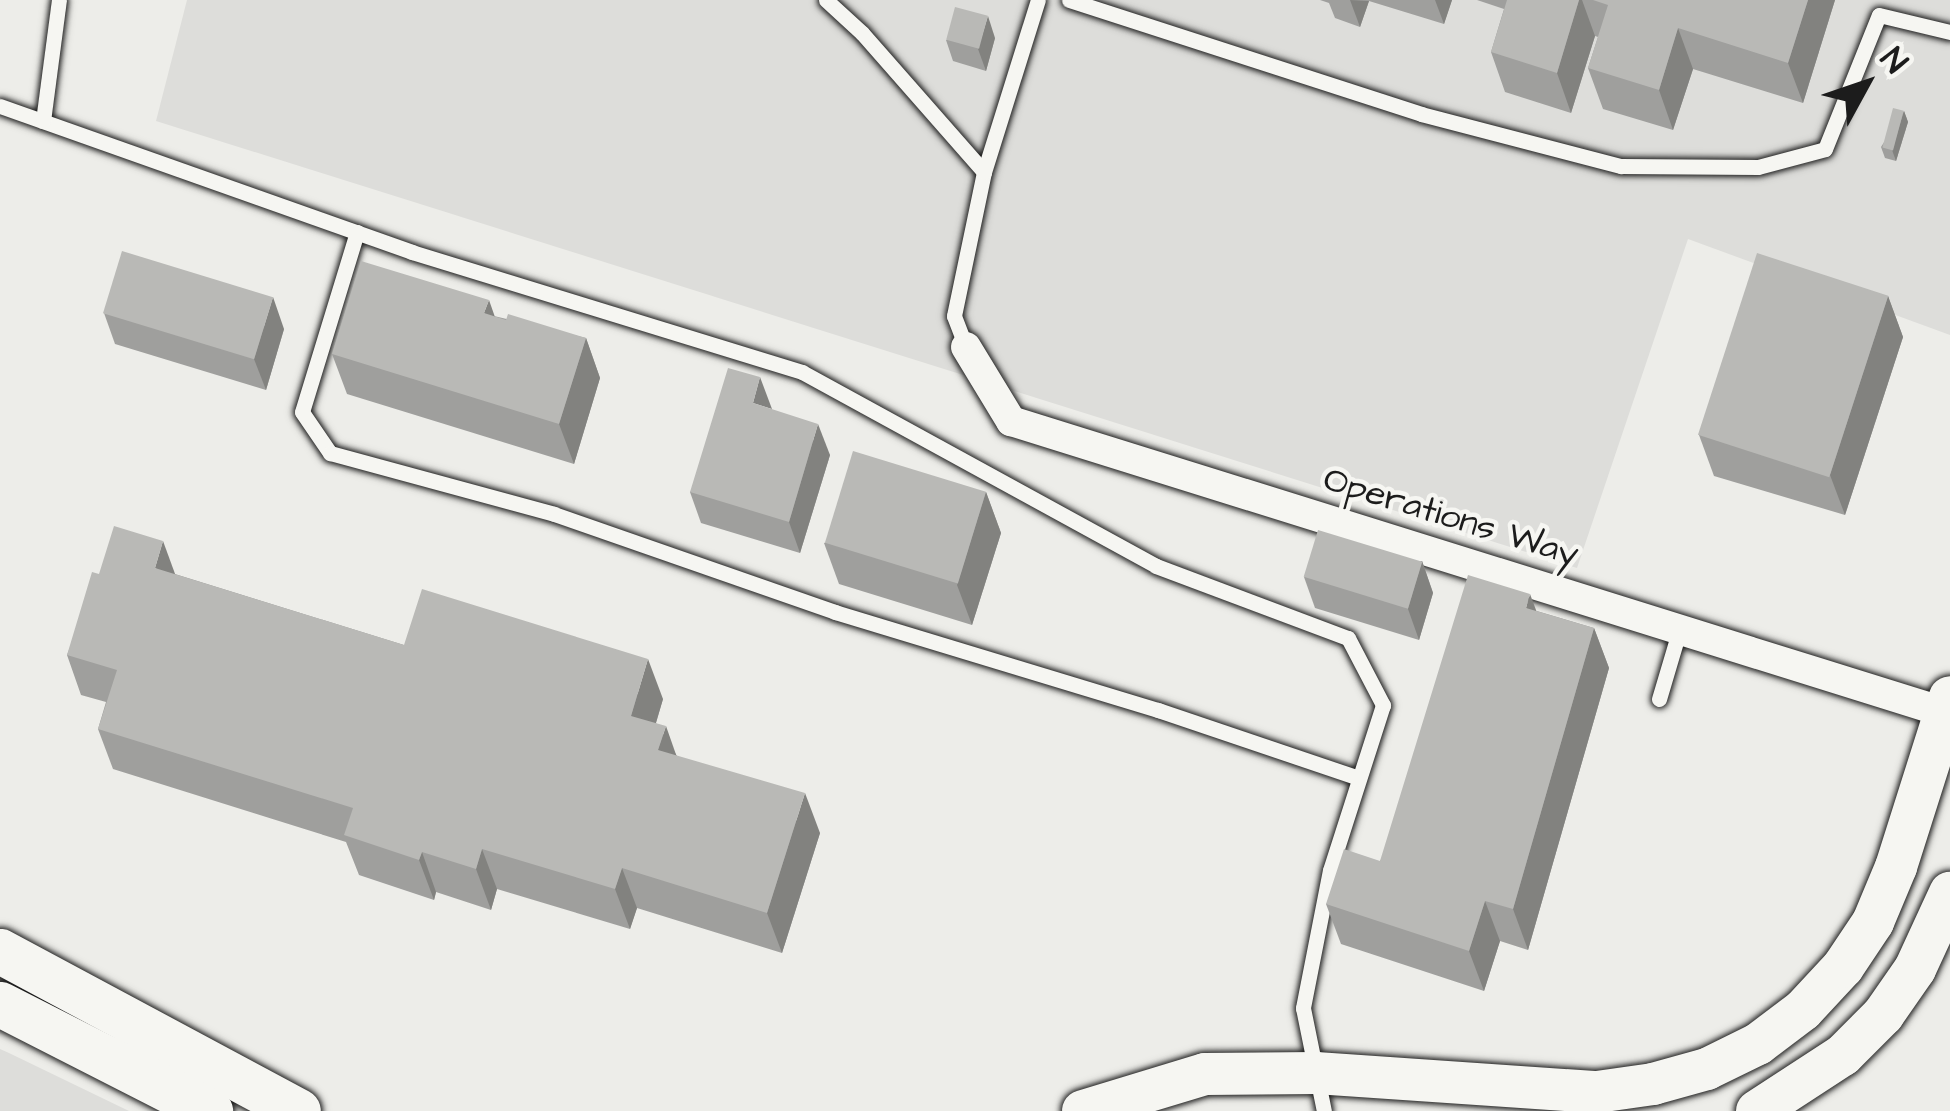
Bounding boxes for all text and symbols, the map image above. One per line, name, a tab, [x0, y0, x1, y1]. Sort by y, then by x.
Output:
north arrow	[1806, 24, 1926, 144]
text: N	[1869, 38, 1918, 84]
street label: Operations Way	[1318, 458, 1584, 576]

